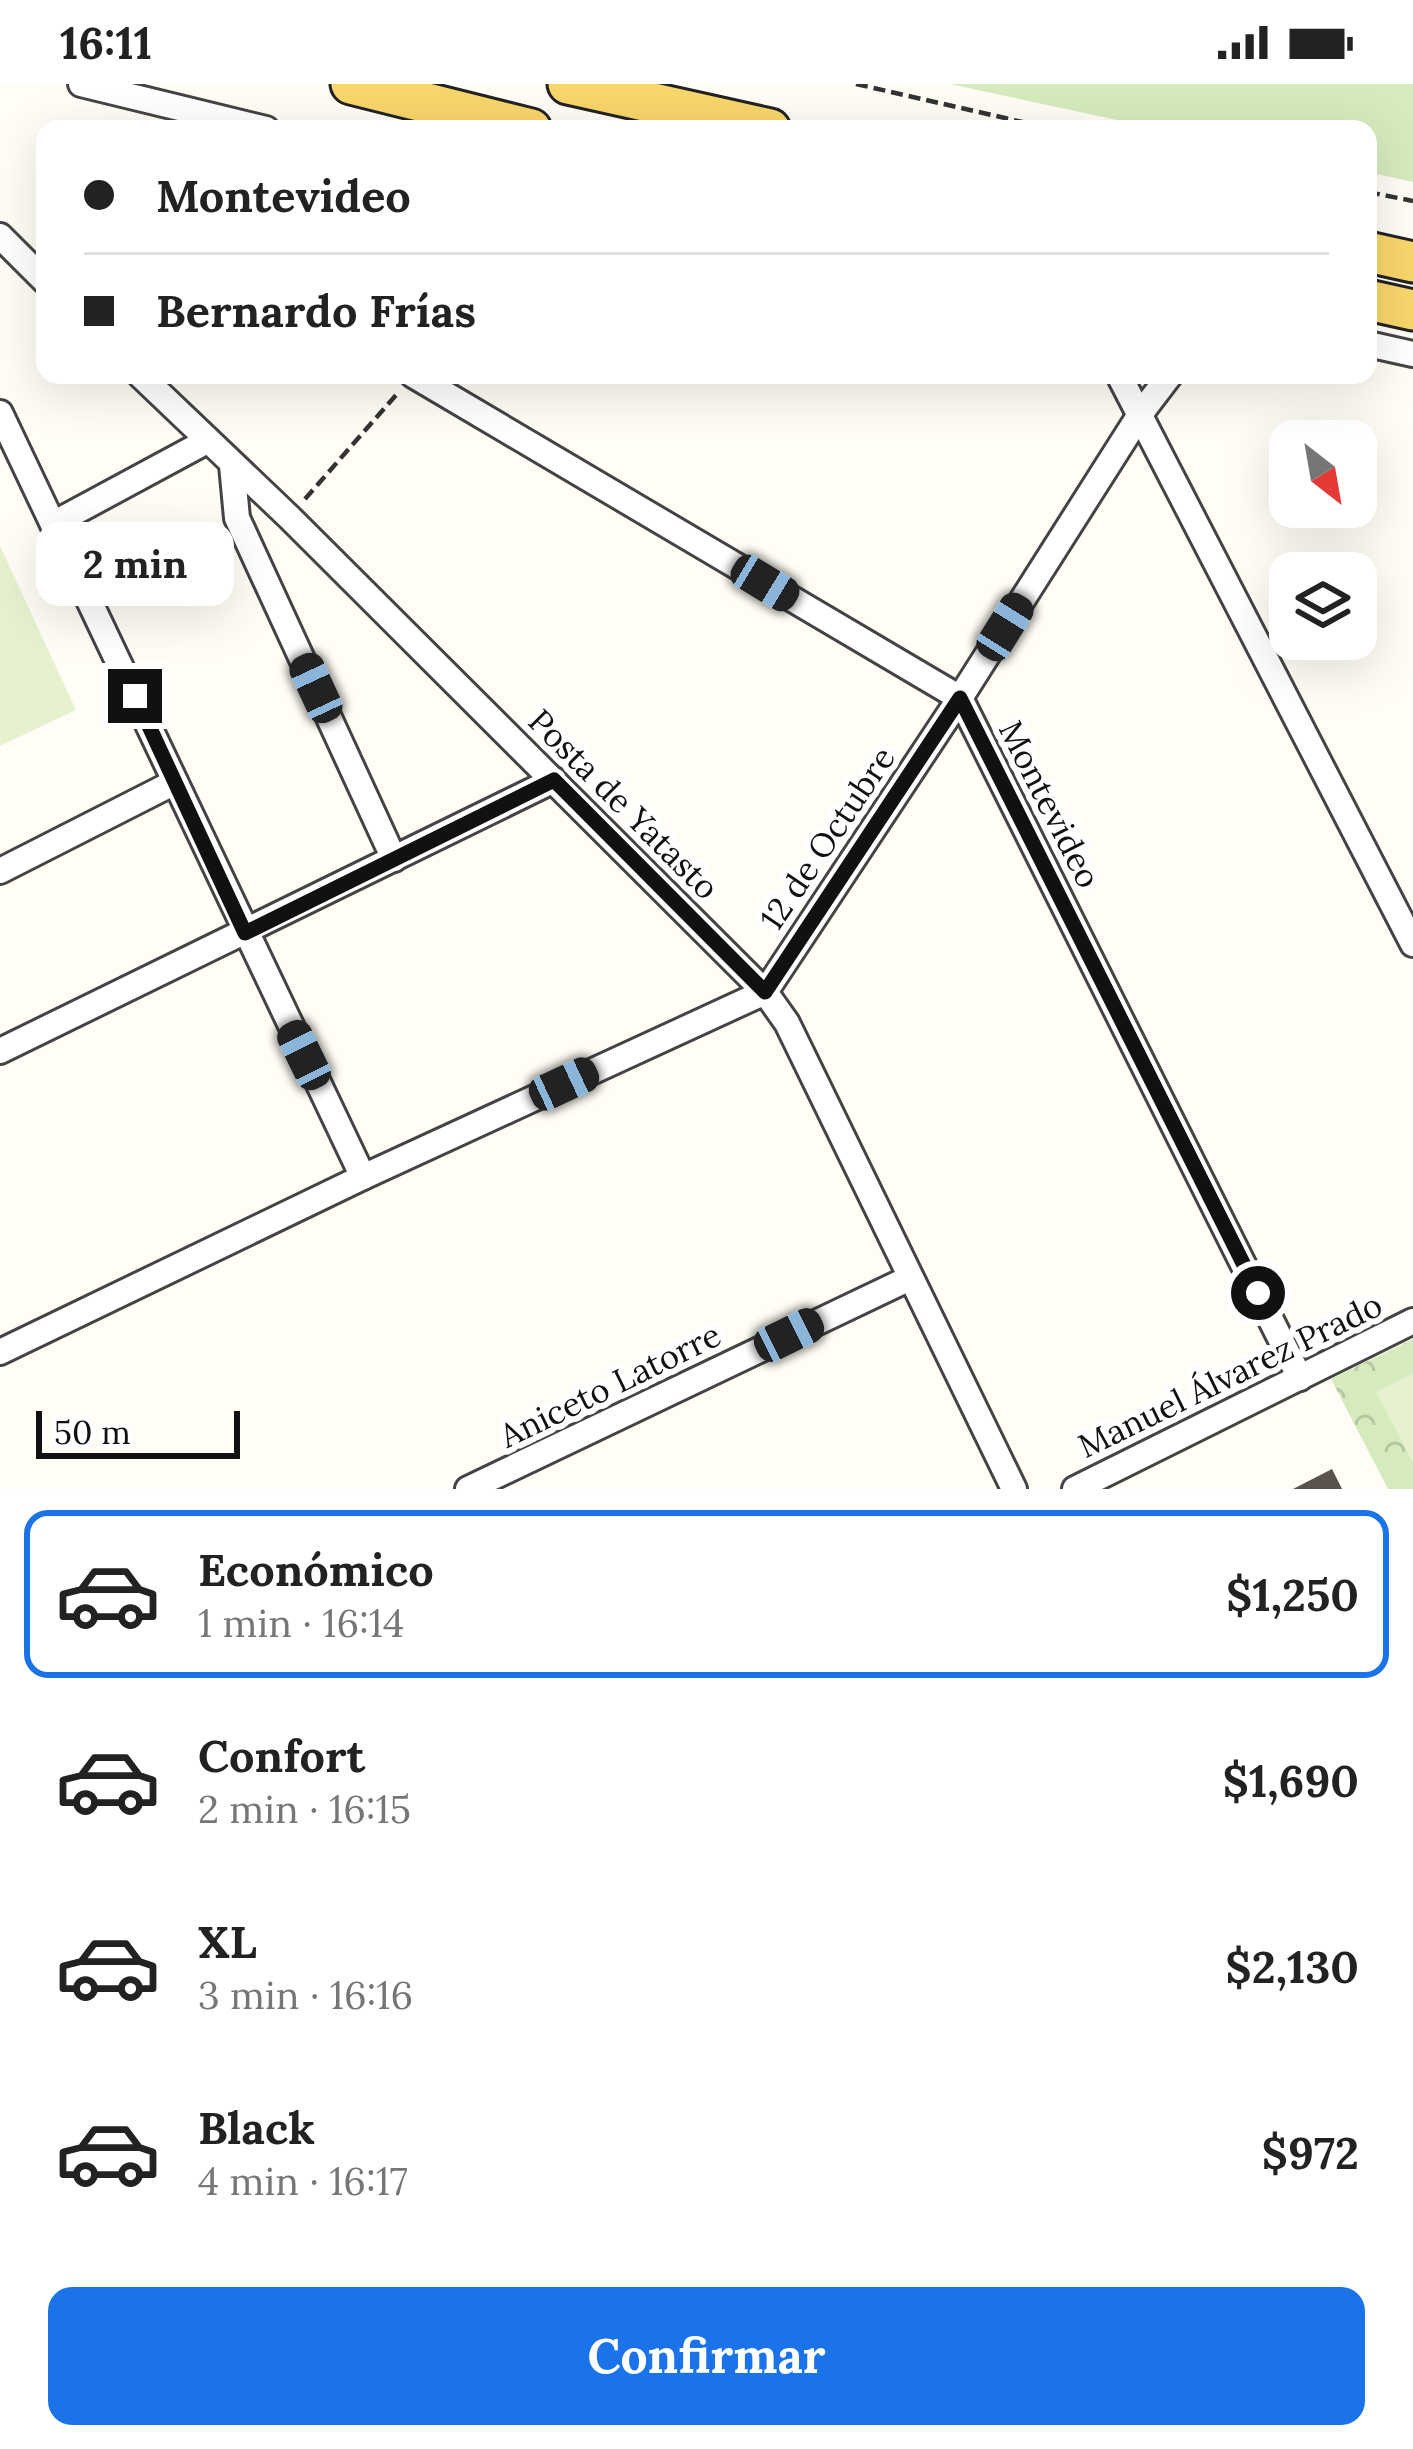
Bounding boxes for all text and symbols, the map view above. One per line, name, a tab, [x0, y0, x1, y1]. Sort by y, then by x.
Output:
text: 16:11	[60, 14, 152, 71]
text: Montevideo	[156, 167, 411, 224]
text: Bernardo Frías	[156, 282, 476, 339]
north arrow	[1269, 420, 1377, 528]
map controls	[1269, 420, 1377, 660]
callout: 2 min	[36, 522, 234, 606]
text: 2 min	[83, 539, 187, 589]
car	[725, 549, 805, 617]
button: layers	[1269, 552, 1377, 660]
car	[971, 587, 1039, 667]
car	[284, 648, 348, 728]
route end	[108, 669, 162, 723]
street label: Posta de Yatasto	[520, 700, 728, 908]
street label: Montevideo	[990, 713, 1110, 895]
street label: 12 de Octubre	[750, 738, 904, 938]
car	[272, 1015, 336, 1095]
car	[524, 1052, 604, 1116]
route start	[1231, 1266, 1285, 1320]
street label: Manuel Álvarez Prado	[1071, 1283, 1389, 1467]
car	[749, 1303, 829, 1367]
street label: Aniceto Latorre	[492, 1313, 727, 1457]
scale bar	[36, 1405, 240, 1458]
text: 50 m	[54, 1411, 131, 1453]
icon: car	[54, 1540, 162, 1648]
text: Económico	[198, 1541, 434, 1598]
text: $1,250	[1226, 1566, 1359, 1623]
text: 1 min · 16:14	[198, 1598, 404, 1648]
icon: car	[54, 1726, 162, 1834]
text: Confort	[198, 1727, 365, 1784]
text: $1,690	[1223, 1752, 1359, 1809]
text: 2 min · 16:15	[198, 1784, 411, 1834]
icon: car	[54, 1912, 162, 2020]
text: XL	[198, 1913, 257, 1970]
text: $2,130	[1225, 1938, 1359, 1995]
text: 3 min · 16:16	[198, 1970, 413, 2020]
icon: car	[54, 2098, 162, 2206]
text: Black	[198, 2099, 315, 2156]
text: $972	[1262, 2124, 1359, 2181]
text: 4 min · 16:17	[198, 2156, 408, 2206]
button: Confirmar	[48, 2287, 1365, 2425]

